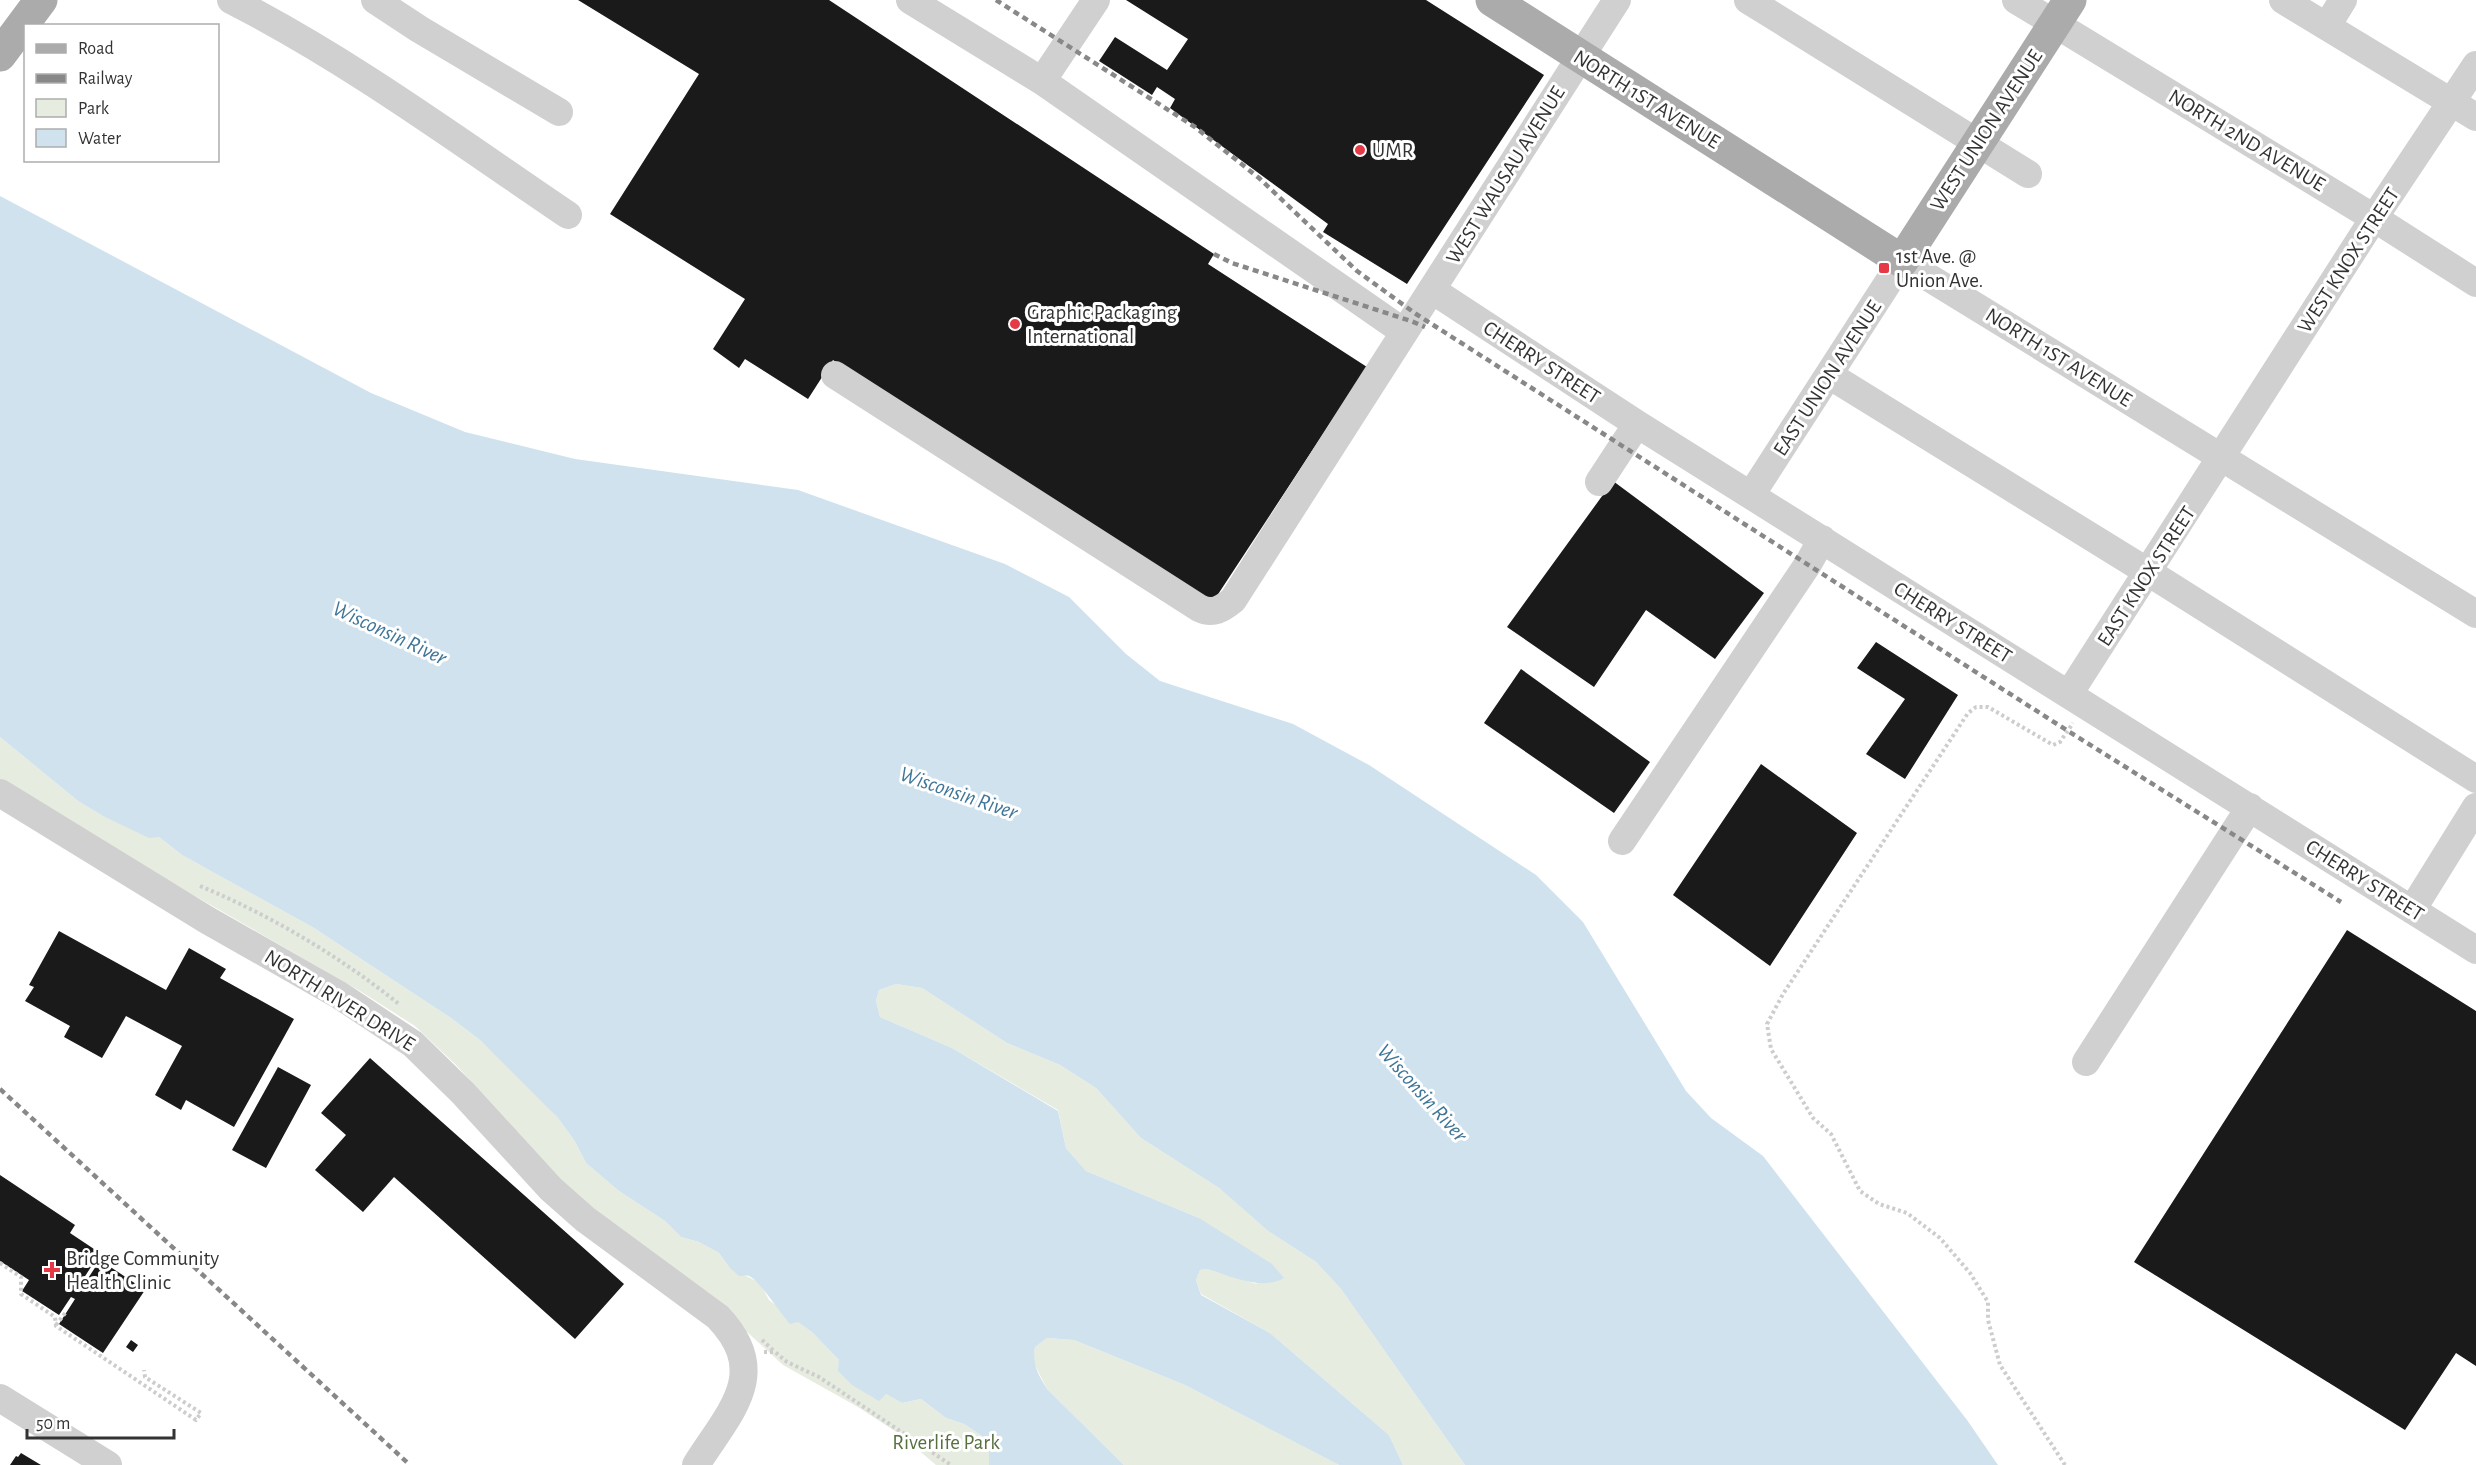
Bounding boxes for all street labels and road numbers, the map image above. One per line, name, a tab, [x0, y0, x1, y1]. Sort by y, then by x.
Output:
street label: NORTH 1ST AVENUE	[1570, 46, 1724, 153]
street label: WEST UNION AVENUE	[1927, 46, 2046, 215]
street label: WEST WAUSAU AVENUE	[1442, 83, 1569, 268]
street label: NORTH 2ND AVENUE	[2165, 85, 2329, 195]
street label: WEST KNOX STREET	[2294, 184, 2403, 337]
street label: EAST UNION AVENUE	[1769, 297, 1885, 460]
street label: NORTH 1ST AVENUE	[1982, 304, 2136, 411]
street label: CHERRY STREET	[1480, 317, 1604, 408]
street label: EAST KNOX STREET	[2094, 503, 2199, 650]
street label: CHERRY STREET	[1890, 578, 2015, 667]
street label: CHERRY STREET	[2302, 836, 2427, 925]
street label: NORTH RIVER DRIVE	[261, 946, 419, 1055]

